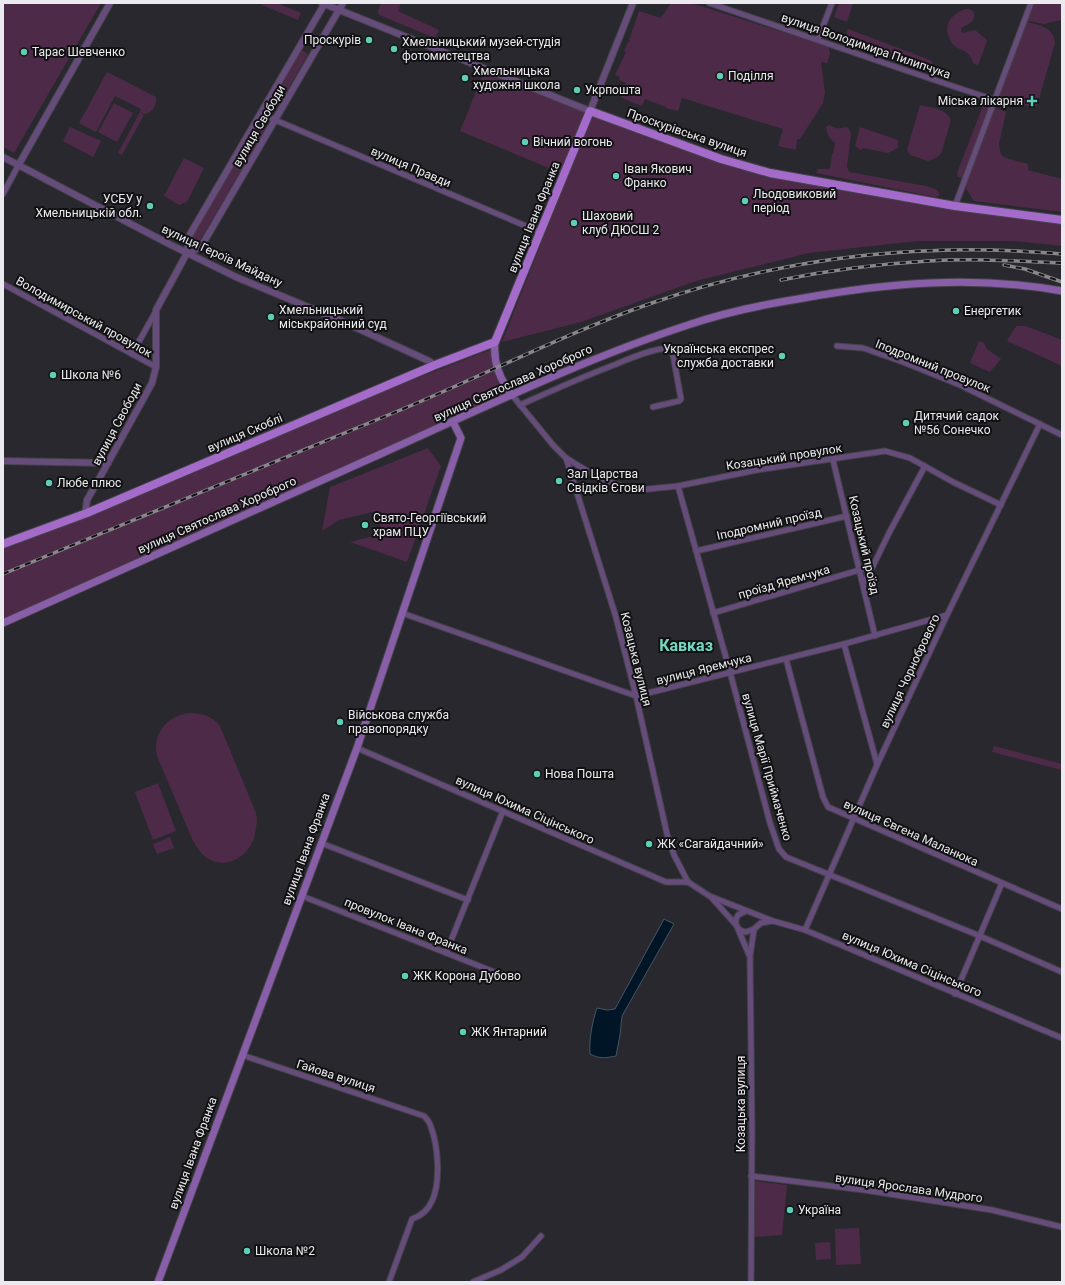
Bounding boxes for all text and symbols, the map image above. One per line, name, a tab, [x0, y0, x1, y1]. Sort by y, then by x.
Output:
street label: вулиця Володимира Пилипчука	[779, 10, 953, 82]
place label: Проскурів	[304, 33, 361, 47]
marker: Проскурів	[364, 35, 374, 45]
place label: Хмельницький музей-студія фотомистецтва	[402, 35, 561, 63]
marker: Хмельницький музей-студія фотомистецтва	[389, 44, 399, 54]
place label: Тарас Шевченко	[32, 45, 125, 59]
marker: Тарас Шевченко	[19, 47, 29, 57]
place label: Хмельницька художня школа	[473, 64, 560, 92]
place label: Поділля	[728, 69, 774, 83]
marker: Поділля	[715, 71, 725, 81]
marker: Хмельницька художня школа	[460, 73, 470, 83]
street label: вулиця Свободи	[230, 83, 288, 169]
place label: Укрпошта	[585, 83, 641, 97]
marker: Укрпошта	[572, 85, 582, 95]
place label: Міська лікарня	[938, 94, 1023, 108]
marker: Міська лікарня	[1026, 95, 1038, 107]
street label: Проскурівська вулиця	[625, 106, 749, 160]
place label: Вічний вогонь	[533, 135, 613, 149]
marker: Вічний вогонь	[520, 137, 530, 147]
street label: вулиця Правди	[369, 144, 453, 190]
street label: вулиця Івана Франка	[505, 159, 563, 275]
place label: Іван Якович Франко	[624, 162, 692, 190]
marker: Іван Якович Франко	[611, 171, 621, 181]
place label: Льодовиковий період	[753, 187, 836, 215]
place label: УСБУ у Хмельницькій обл.	[35, 192, 142, 220]
marker: Льодовиковий період	[740, 196, 750, 206]
marker: УСБУ у Хмельницькій обл.	[145, 201, 155, 211]
place label: Шаховий клуб ДЮСШ 2	[582, 209, 660, 237]
marker: Шаховий клуб ДЮСШ 2	[569, 218, 579, 228]
street label: вулиця Героїв Майдану	[159, 222, 285, 290]
street label: Володимирський провулок	[13, 274, 155, 361]
place label: Хмельницький міськрайонний суд	[279, 303, 387, 331]
place label: Енергетик	[964, 304, 1022, 318]
marker: Енергетик	[951, 306, 961, 316]
marker: Хмельницький міськрайонний суд	[266, 312, 276, 322]
street label: Іподромний провулок	[873, 336, 993, 396]
street label: вулиця Святослава Хороброго	[431, 342, 595, 424]
place label: Українська експрес служба доставки	[663, 342, 774, 370]
marker: Українська експрес служба доставки	[777, 351, 787, 361]
place label: Школа №6	[61, 368, 121, 382]
marker: Школа №6	[48, 370, 58, 380]
street label: вулиця Свободи	[89, 380, 145, 468]
place label: Дитячий садок №56 Сонечко	[914, 409, 1000, 437]
street label: вулиця Скоблі	[205, 411, 285, 455]
marker: Дитячий садок №56 Сонечко	[901, 418, 911, 428]
street label: Козацький провулок	[725, 441, 843, 473]
place label: Зал Царства Свідків Єгови	[567, 467, 645, 495]
street label: вулиця Святослава Хороброго	[135, 474, 299, 556]
place label: Любе плюс	[57, 476, 121, 490]
marker: Зал Царства Свідків Єгови	[554, 476, 564, 486]
marker: Любе плюс	[44, 478, 54, 488]
street label: Козацький проїзд	[846, 494, 882, 596]
street label: Іподромний проїзд	[715, 505, 823, 543]
place label: Свято-Георгіївський храм ПЦУ	[373, 511, 486, 539]
marker: Свято-Георгіївський храм ПЦУ	[360, 520, 370, 530]
street label: проїзд Яремчука	[737, 562, 831, 602]
street label: Козацька вулиця	[618, 610, 654, 708]
street label: вулиця Чорнобрового	[877, 612, 943, 730]
district label: Кавказ	[659, 636, 713, 655]
street label: вулиця Яремчука	[655, 650, 753, 688]
street label: вулиця Марії Приймаченко	[739, 692, 795, 843]
place label: Військова служба правопорядку	[348, 708, 449, 736]
marker: Військова служба правопорядку	[335, 717, 345, 727]
place label: Нова Пошта	[545, 767, 614, 781]
marker: Нова Пошта	[532, 769, 542, 779]
street label: вулиця Юхима Сіцінського	[453, 773, 597, 847]
street label: вулиця Івана Франка	[279, 791, 333, 907]
street label: вулиця Євгена Маланюка	[842, 797, 980, 869]
place label: ЖК «Сагайдачний»	[657, 837, 764, 851]
marker: ЖК «Сагайдачний»	[644, 839, 654, 849]
street label: провулок Івана Франка	[342, 895, 470, 957]
street label: вулиця Юхима Сіцінського	[840, 928, 984, 1000]
place label: ЖК Корона Дубово	[413, 969, 521, 983]
marker: ЖК Корона Дубово	[400, 971, 410, 981]
place label: ЖК Янтарний	[471, 1025, 547, 1039]
marker: ЖК Янтарний	[458, 1027, 468, 1037]
street label: Козацька вулиця	[734, 1056, 748, 1152]
street label: Гайова вулиця	[295, 1057, 377, 1095]
street label: вулиця Івана Франка	[166, 1095, 220, 1211]
street label: вулиця Ярослава Мудрого	[834, 1171, 984, 1205]
place label: Україна	[798, 1203, 841, 1217]
marker: Україна	[785, 1205, 795, 1215]
place label: Школа №2	[255, 1244, 315, 1258]
marker: Школа №2	[242, 1246, 252, 1256]

